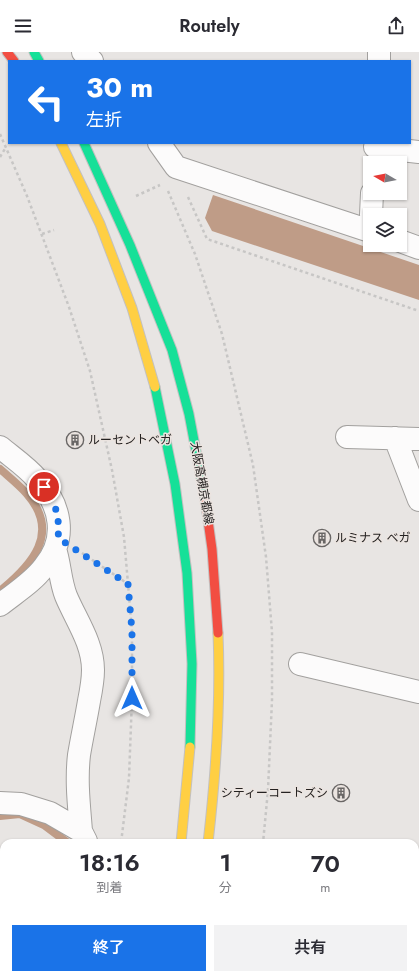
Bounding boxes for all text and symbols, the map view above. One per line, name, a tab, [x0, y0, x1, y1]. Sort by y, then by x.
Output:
text: Routely	[179, 13, 240, 39]
icon: menu	[12, 15, 34, 37]
icon: share	[385, 15, 407, 37]
text: 30 m	[86, 67, 153, 108]
icon: left	[20, 76, 72, 128]
text: 左折	[86, 107, 122, 133]
north arrow	[363, 156, 407, 200]
map controls	[363, 156, 407, 252]
button: layers	[363, 208, 407, 252]
building icon: ルーセントベガ	[65, 430, 85, 450]
place label: ルーセントベガ	[88, 431, 172, 449]
street label: 大阪高槻京都線	[186, 440, 218, 526]
pin	[27, 470, 61, 504]
icon: arrive	[33, 476, 55, 498]
building icon: ルミナス ベガ	[312, 528, 332, 548]
place label: ルミナス ベガ	[335, 529, 411, 547]
position arrow	[111, 677, 153, 719]
building icon: シティーコートズシ	[331, 783, 351, 803]
place label: シティーコートズシ	[221, 784, 328, 802]
text: 18:16	[79, 845, 140, 880]
text: 1	[219, 845, 231, 880]
text: 70	[311, 846, 340, 881]
text: 到着	[96, 878, 122, 897]
text: 分	[219, 878, 232, 897]
text: m	[320, 878, 330, 897]
button: 終了	[12, 925, 206, 971]
button: 共有	[214, 925, 407, 971]

